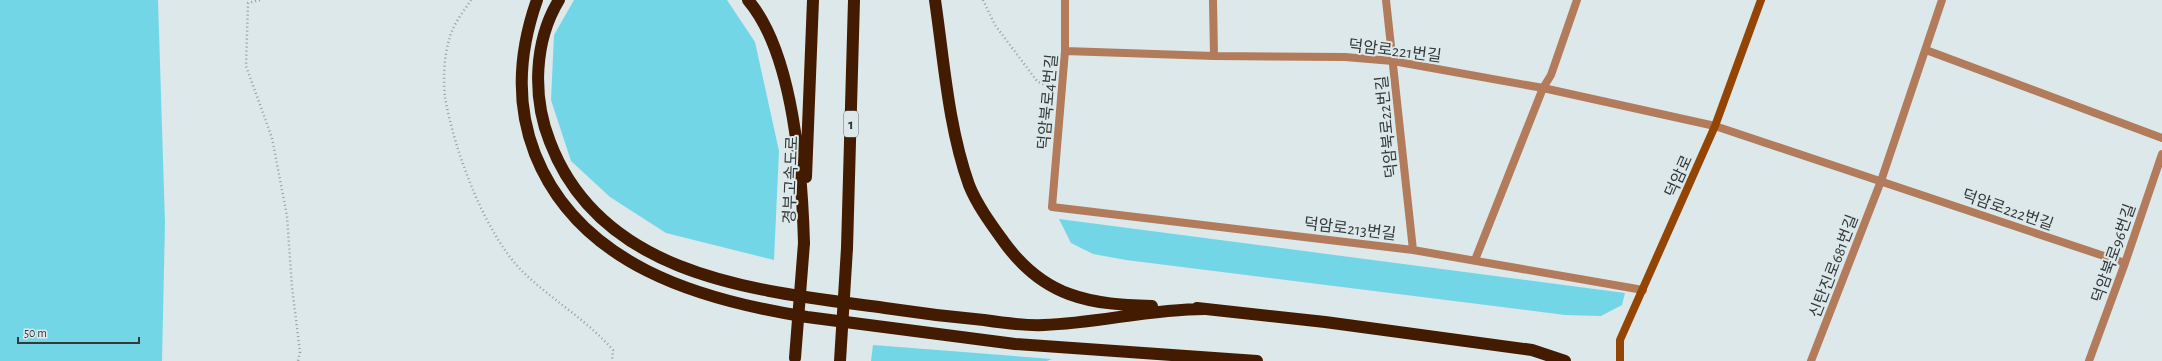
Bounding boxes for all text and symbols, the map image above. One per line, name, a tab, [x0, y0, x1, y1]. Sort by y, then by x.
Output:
street label: 덕암로221번길	[1347, 37, 1442, 65]
street label: 덕암북로4번길	[1036, 54, 1060, 151]
street label: 덕암북로22번길	[1374, 75, 1400, 179]
road number: 1	[844, 111, 858, 137]
street label: 경부고속도로	[781, 135, 801, 224]
street label: 덕암로	[1663, 153, 1695, 200]
street label: 덕암로222번길	[1960, 187, 2055, 233]
street label: 덕암북로96번길	[2090, 202, 2138, 305]
street label: 신탄진로681번길	[1807, 213, 1861, 320]
street label: 덕암로213번길	[1303, 215, 1397, 243]
scale bar	[18, 319, 139, 345]
text: 50 m	[24, 327, 47, 339]

